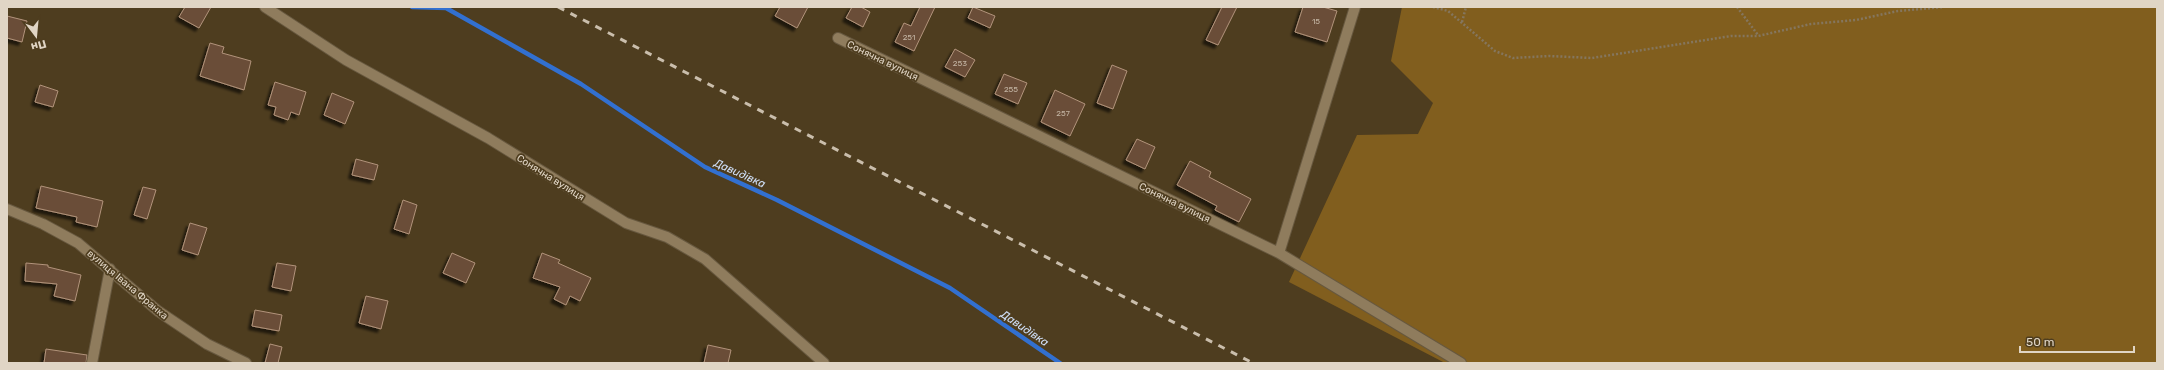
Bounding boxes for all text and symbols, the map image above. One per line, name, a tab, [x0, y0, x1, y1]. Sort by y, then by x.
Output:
north arrow	[16, 16, 56, 56]
house number: 15	[1312, 17, 1320, 26]
house number: 251	[903, 33, 915, 42]
text: Пн	[30, 37, 48, 53]
street label: Сонячна вулиця	[845, 38, 920, 83]
house number: 253	[953, 59, 967, 68]
house number: 255	[1004, 85, 1018, 94]
house number: 257	[1056, 109, 1070, 118]
street label: Сонячна вулиця	[514, 152, 587, 204]
water label: Давидівка	[711, 156, 768, 191]
street label: Сонячна вулиця	[1137, 180, 1212, 225]
street label: вулиця Івана Франка	[85, 247, 170, 322]
water label: Давидівка	[998, 307, 1051, 349]
scale bar	[2020, 328, 2134, 354]
text: 50 m	[2026, 335, 2054, 349]

